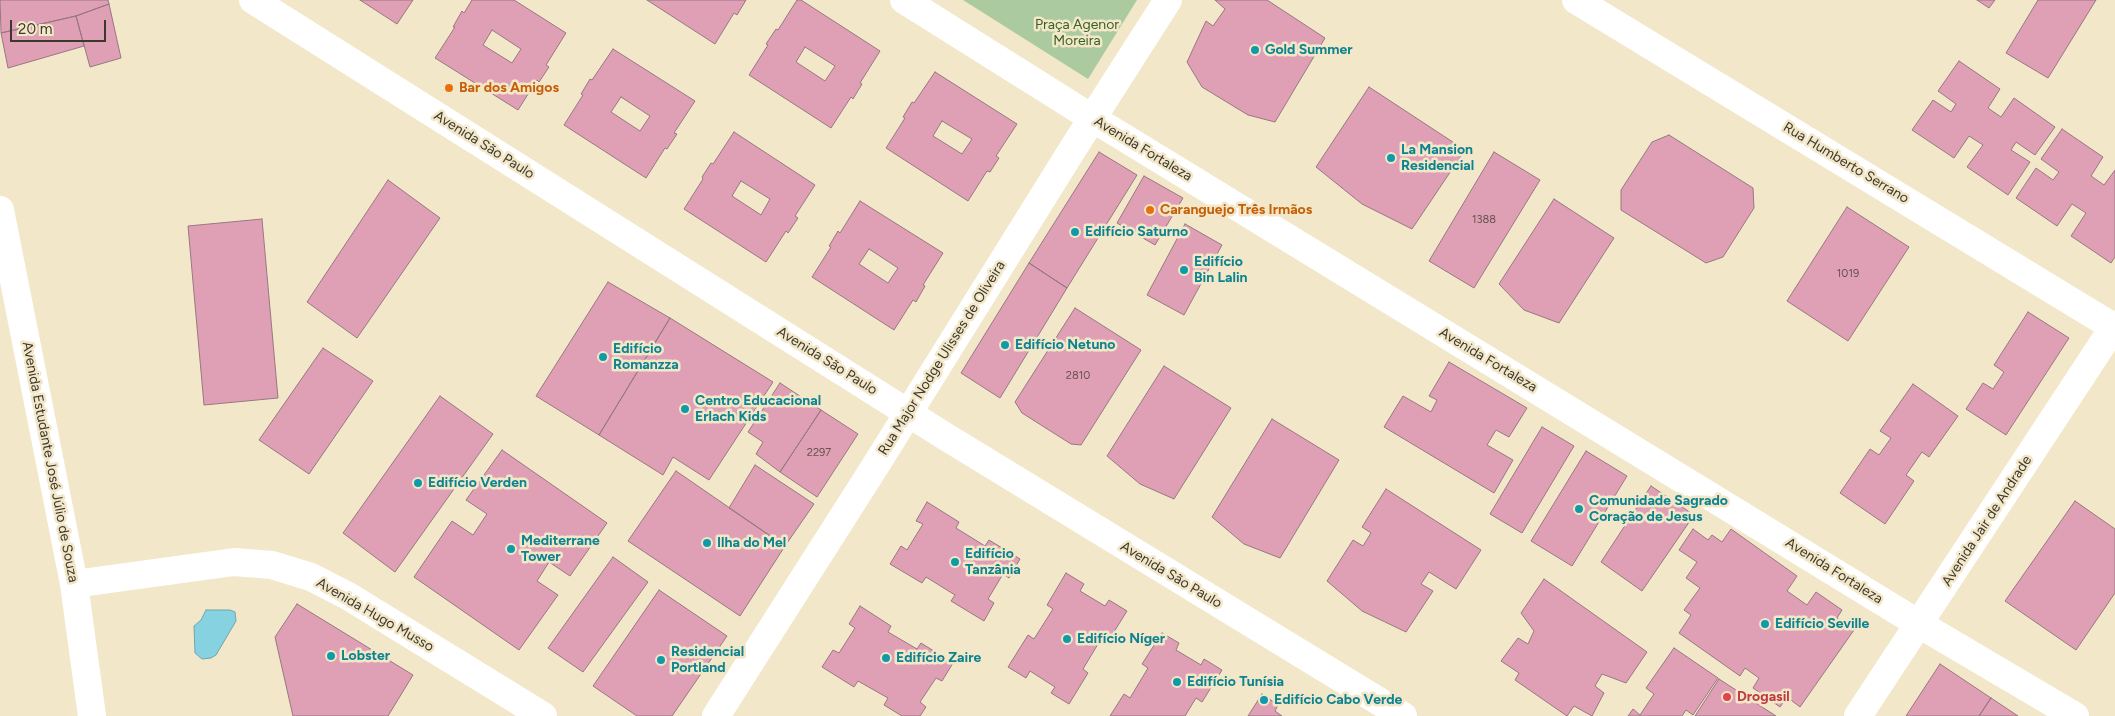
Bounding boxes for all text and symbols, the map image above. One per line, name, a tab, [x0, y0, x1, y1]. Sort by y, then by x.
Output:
scale bar	[12, 10, 109, 42]
park label: Praça Agenor Moreira	[1035, 17, 1119, 49]
text: 20 m	[18, 20, 52, 38]
place label: Gold Summer	[1265, 42, 1353, 58]
marker: Gold Summer	[1249, 44, 1261, 56]
place label: Bar dos Amigos	[459, 80, 559, 96]
marker: Bar dos Amigos	[443, 82, 455, 94]
street label: Avenida São Paulo	[431, 107, 537, 183]
street label: Avenida Fortaleza	[1091, 113, 1195, 185]
street label: Rua Humberto Serrano	[1780, 119, 1912, 207]
place label: La Mansion Residencial	[1401, 142, 1474, 174]
marker: La Mansion Residencial	[1385, 152, 1397, 164]
place label: Caranguejo Três Irmãos	[1160, 202, 1312, 218]
marker: Caranguejo Três Irmãos	[1144, 204, 1156, 216]
house number: 1388	[1472, 213, 1496, 227]
place label: Edifício Saturno	[1085, 224, 1188, 240]
marker: Edifício Saturno	[1069, 226, 1081, 238]
place label: Edifício Bin Lalin	[1194, 254, 1248, 286]
street label: Rua Major Nodge Ulisses de Oliveira	[875, 258, 1009, 458]
marker: Edifício Bin Lalin	[1178, 264, 1190, 276]
house number: 1019	[1837, 267, 1859, 281]
street label: Avenida São Paulo	[774, 323, 880, 399]
street label: Avenida Fortaleza	[1436, 324, 1540, 396]
place label: Edifício Netuno	[1015, 337, 1115, 353]
marker: Edifício Netuno	[999, 339, 1011, 351]
street label: Avenida Estudante José Júlio de Souza	[18, 340, 82, 584]
place label: Edifício Romanzza	[613, 341, 679, 374]
marker: Edifício Romanzza	[597, 351, 609, 363]
house number: 2810	[1066, 369, 1090, 383]
place label: Centro Educacional Erlach Kids	[695, 393, 821, 426]
marker: Centro Educacional Erlach Kids	[679, 403, 691, 415]
house number: 2297	[807, 446, 831, 460]
street label: Avenida Jair de Andrade	[1938, 453, 2036, 589]
place label: Edifício Verden	[428, 475, 527, 491]
marker: Edifício Verden	[412, 477, 424, 489]
place label: Comunidade Sagrado Coração de Jesus	[1589, 493, 1728, 526]
marker: Comunidade Sagrado Coração de Jesus	[1573, 503, 1585, 515]
place label: Mediterrane Tower	[521, 533, 600, 566]
street label: Avenida Fortaleza	[1782, 534, 1886, 608]
place label: Ilha do Mel	[717, 535, 786, 551]
marker: Ilha do Mel	[701, 537, 713, 549]
street label: Avenida São Paulo	[1117, 538, 1225, 612]
marker: Mediterrane Tower	[505, 543, 517, 555]
place label: Edifício Tanzânia	[965, 546, 1021, 578]
marker: Edifício Tanzânia	[949, 556, 961, 568]
street label: Avenida Hugo Musso	[313, 575, 437, 655]
place label: Edifício Seville	[1775, 616, 1869, 632]
marker: Edifício Seville	[1759, 618, 1771, 630]
place label: Edifício Níger	[1077, 631, 1165, 647]
marker: Edifício Níger	[1061, 633, 1073, 645]
place label: Residencial Portland	[671, 644, 744, 676]
place label: Lobster	[341, 648, 390, 664]
marker: Lobster	[325, 650, 337, 662]
place label: Edifício Zaire	[896, 650, 981, 666]
marker: Edifício Zaire	[880, 652, 892, 664]
marker: Residencial Portland	[655, 654, 667, 666]
place label: Edifício Tunísia	[1187, 674, 1284, 690]
marker: Edifício Tunísia	[1171, 676, 1183, 688]
place label: Drogasil	[1737, 689, 1790, 705]
marker: Drogasil	[1721, 691, 1733, 703]
place label: Edifício Cabo Verde	[1274, 692, 1402, 708]
marker: Edifício Cabo Verde	[1258, 694, 1270, 706]

